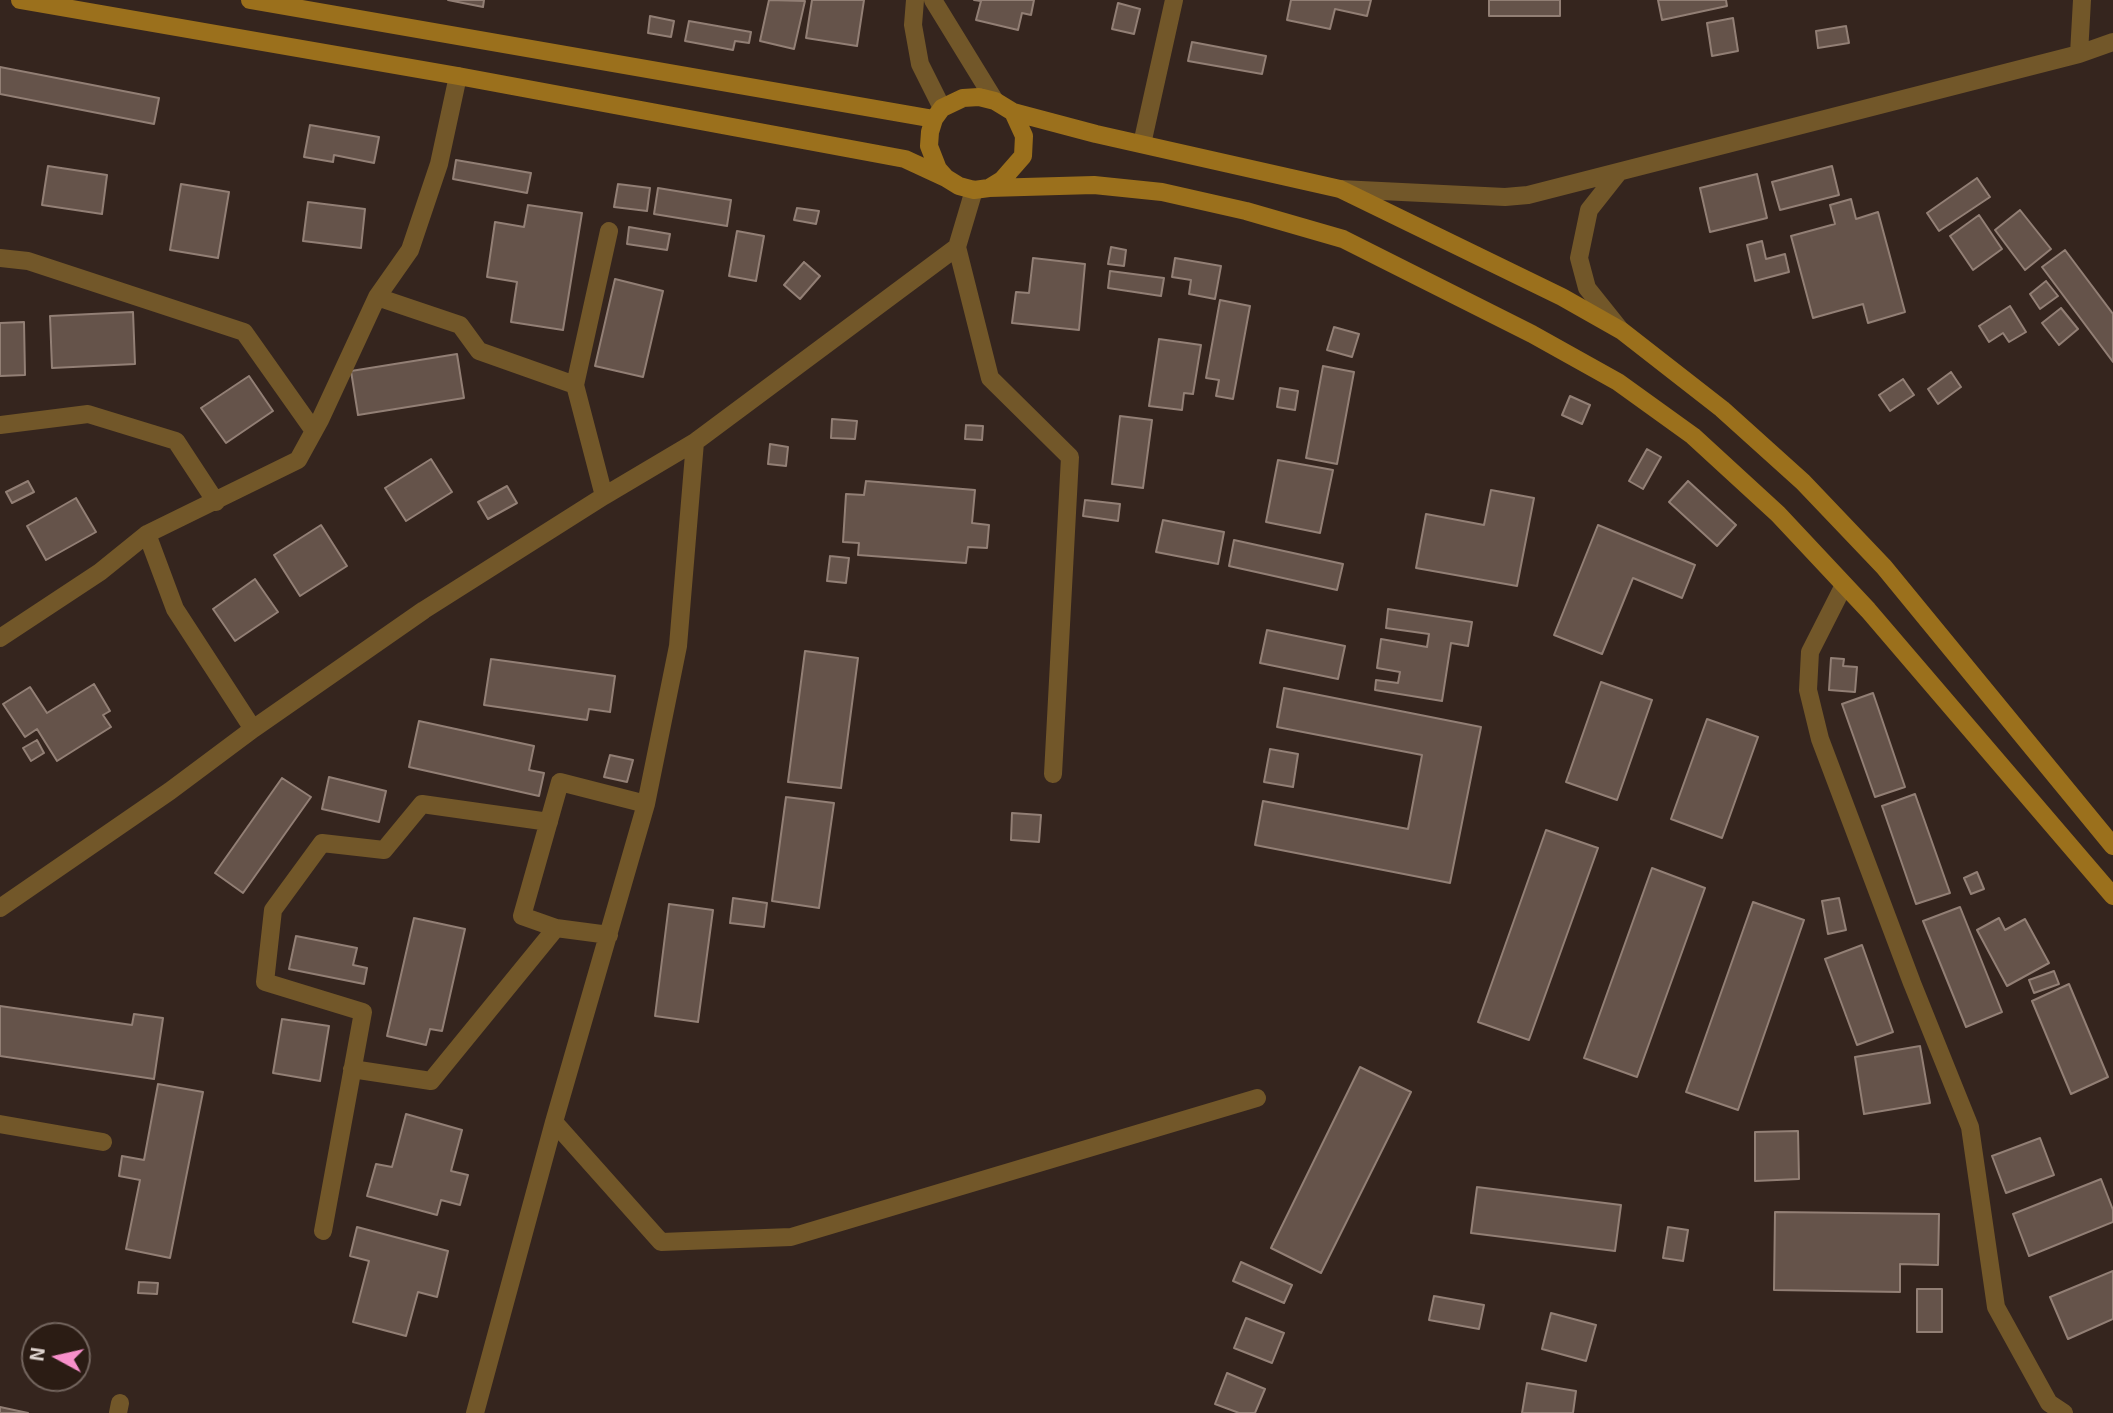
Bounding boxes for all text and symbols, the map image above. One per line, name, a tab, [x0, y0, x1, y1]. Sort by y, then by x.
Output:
north arrow	[21, 1322, 91, 1392]
text: N	[24, 1346, 49, 1363]

